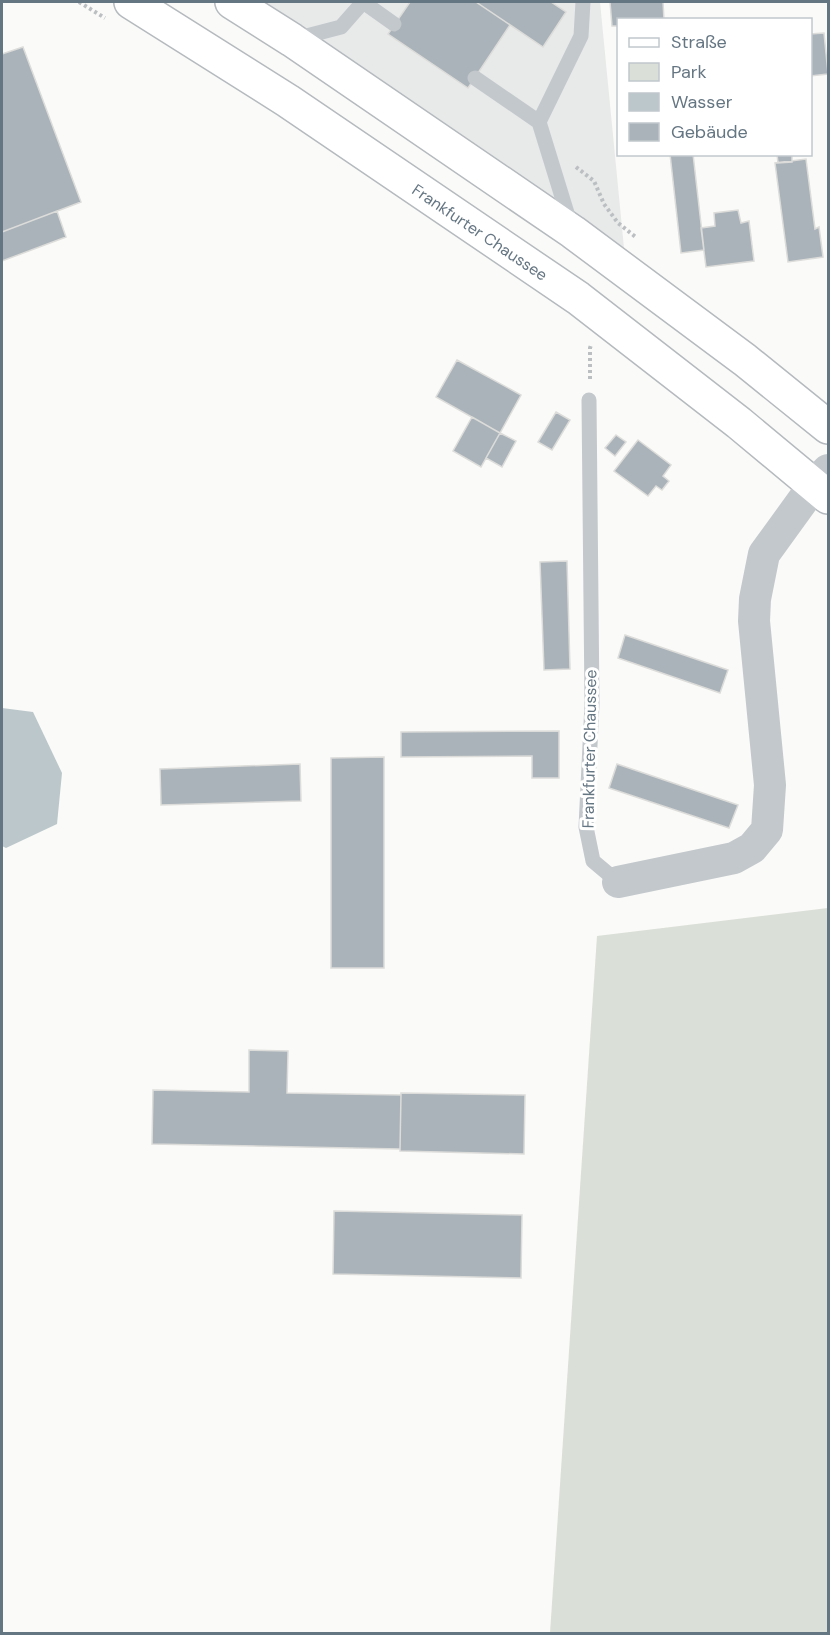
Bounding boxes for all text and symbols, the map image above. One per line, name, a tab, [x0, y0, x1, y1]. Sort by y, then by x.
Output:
legend	[617, 18, 812, 156]
text: Straße	[671, 30, 727, 54]
text: Park	[671, 60, 707, 84]
text: Wasser	[671, 90, 733, 114]
text: Gebäude	[671, 120, 748, 144]
street label: Frankfurter Chaussee	[408, 179, 552, 286]
street label: Frankfurter Chaussee	[578, 669, 601, 829]

